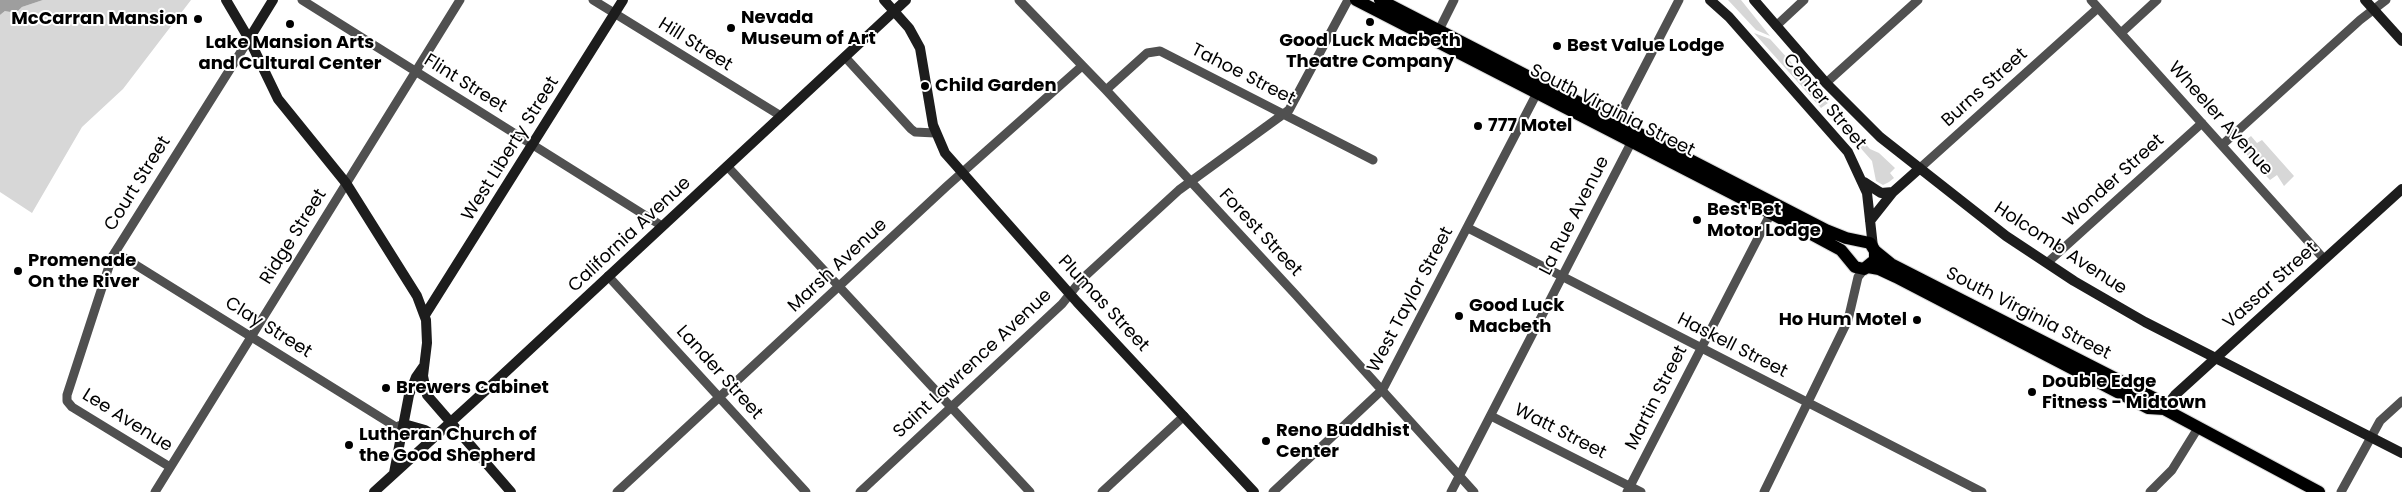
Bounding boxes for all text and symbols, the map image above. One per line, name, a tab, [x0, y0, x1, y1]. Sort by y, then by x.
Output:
place label: Nevada Museum of Art	[741, 7, 876, 50]
place label: McCarran Mansion	[11, 8, 188, 30]
marker: McCarran Mansion	[192, 13, 204, 25]
street label: Hill Street	[654, 14, 736, 76]
marker: Good Luck Macbeth Theatre Company	[1364, 16, 1376, 28]
marker: Lake Mansion Arts and Cultural Center	[284, 18, 296, 30]
marker: Nevada Museum of Art	[725, 22, 737, 34]
place label: Good Luck Macbeth Theatre Company	[1279, 30, 1461, 72]
place label: Lake Mansion Arts and Cultural Center	[198, 32, 382, 74]
place label: Best Value Lodge	[1567, 35, 1724, 57]
street label: Tahoe Street	[1187, 40, 1299, 110]
marker: Best Value Lodge	[1551, 40, 1563, 52]
street label: Burns Street	[1938, 44, 2032, 132]
street label: Flint Street	[420, 50, 510, 118]
street label: Center Street	[1778, 50, 1870, 154]
street label: Wheeler Avenue	[2163, 57, 2277, 181]
street label: South Virginia Street	[1526, 60, 1698, 162]
street label: West Liberty Street	[458, 73, 564, 225]
place label: Child Garden	[935, 75, 1057, 97]
marker: Child Garden	[919, 80, 931, 92]
place label: 777 Motel	[1488, 115, 1572, 137]
marker: 777 Motel	[1472, 120, 1484, 132]
street label: Wonder Street	[2059, 130, 2169, 232]
street label: Court Street	[100, 133, 176, 235]
street label: La Rue Avenue	[1536, 153, 1614, 279]
street label: California Avenue	[564, 173, 696, 297]
street label: Ridge Street	[256, 185, 332, 289]
street label: Forest Street	[1214, 185, 1306, 281]
street label: Holcomb Avenue	[1990, 198, 2130, 300]
place label: Best Bet Motor Lodge	[1707, 199, 1821, 242]
marker: Best Bet Motor Lodge	[1691, 214, 1703, 226]
street label: Marsh Avenue	[784, 215, 892, 317]
street label: West Taylor Street	[1364, 224, 1458, 376]
street label: Vassar Street	[2219, 238, 2323, 334]
place label: Promenade On the River	[28, 250, 140, 292]
street label: Plumas Street	[1053, 251, 1153, 357]
street label: South Virginia Street	[1942, 263, 2114, 365]
marker: Promenade On the River	[12, 265, 24, 277]
street label: Saint Lawrence Avenue	[889, 285, 1057, 443]
street label: Clay Street	[221, 293, 315, 363]
place label: Good Luck Macbeth	[1469, 295, 1564, 338]
street label: Haskell Street	[1673, 309, 1791, 383]
place label: Ho Hum Motel	[1779, 309, 1907, 331]
marker: Good Luck Macbeth	[1453, 310, 1465, 322]
marker: Ho Hum Motel	[1911, 314, 1923, 326]
street label: Lander Street	[671, 322, 767, 424]
street label: Martin Street	[1621, 342, 1693, 454]
place label: Double Edge Fitness - Midtown	[2042, 371, 2206, 414]
place label: Brewers Cabinet	[396, 377, 549, 399]
marker: Brewers Cabinet	[380, 382, 392, 394]
street label: Lee Avenue	[78, 385, 176, 457]
marker: Double Edge Fitness - Midtown	[2026, 386, 2038, 398]
street label: Watt Street	[1510, 400, 1610, 464]
place label: Reno Buddhist Center	[1276, 420, 1409, 462]
place label: Lutheran Church of the Good Shepherd	[359, 424, 537, 466]
marker: Reno Buddhist Center	[1260, 435, 1272, 447]
marker: Lutheran Church of the Good Shepherd	[343, 439, 355, 451]

